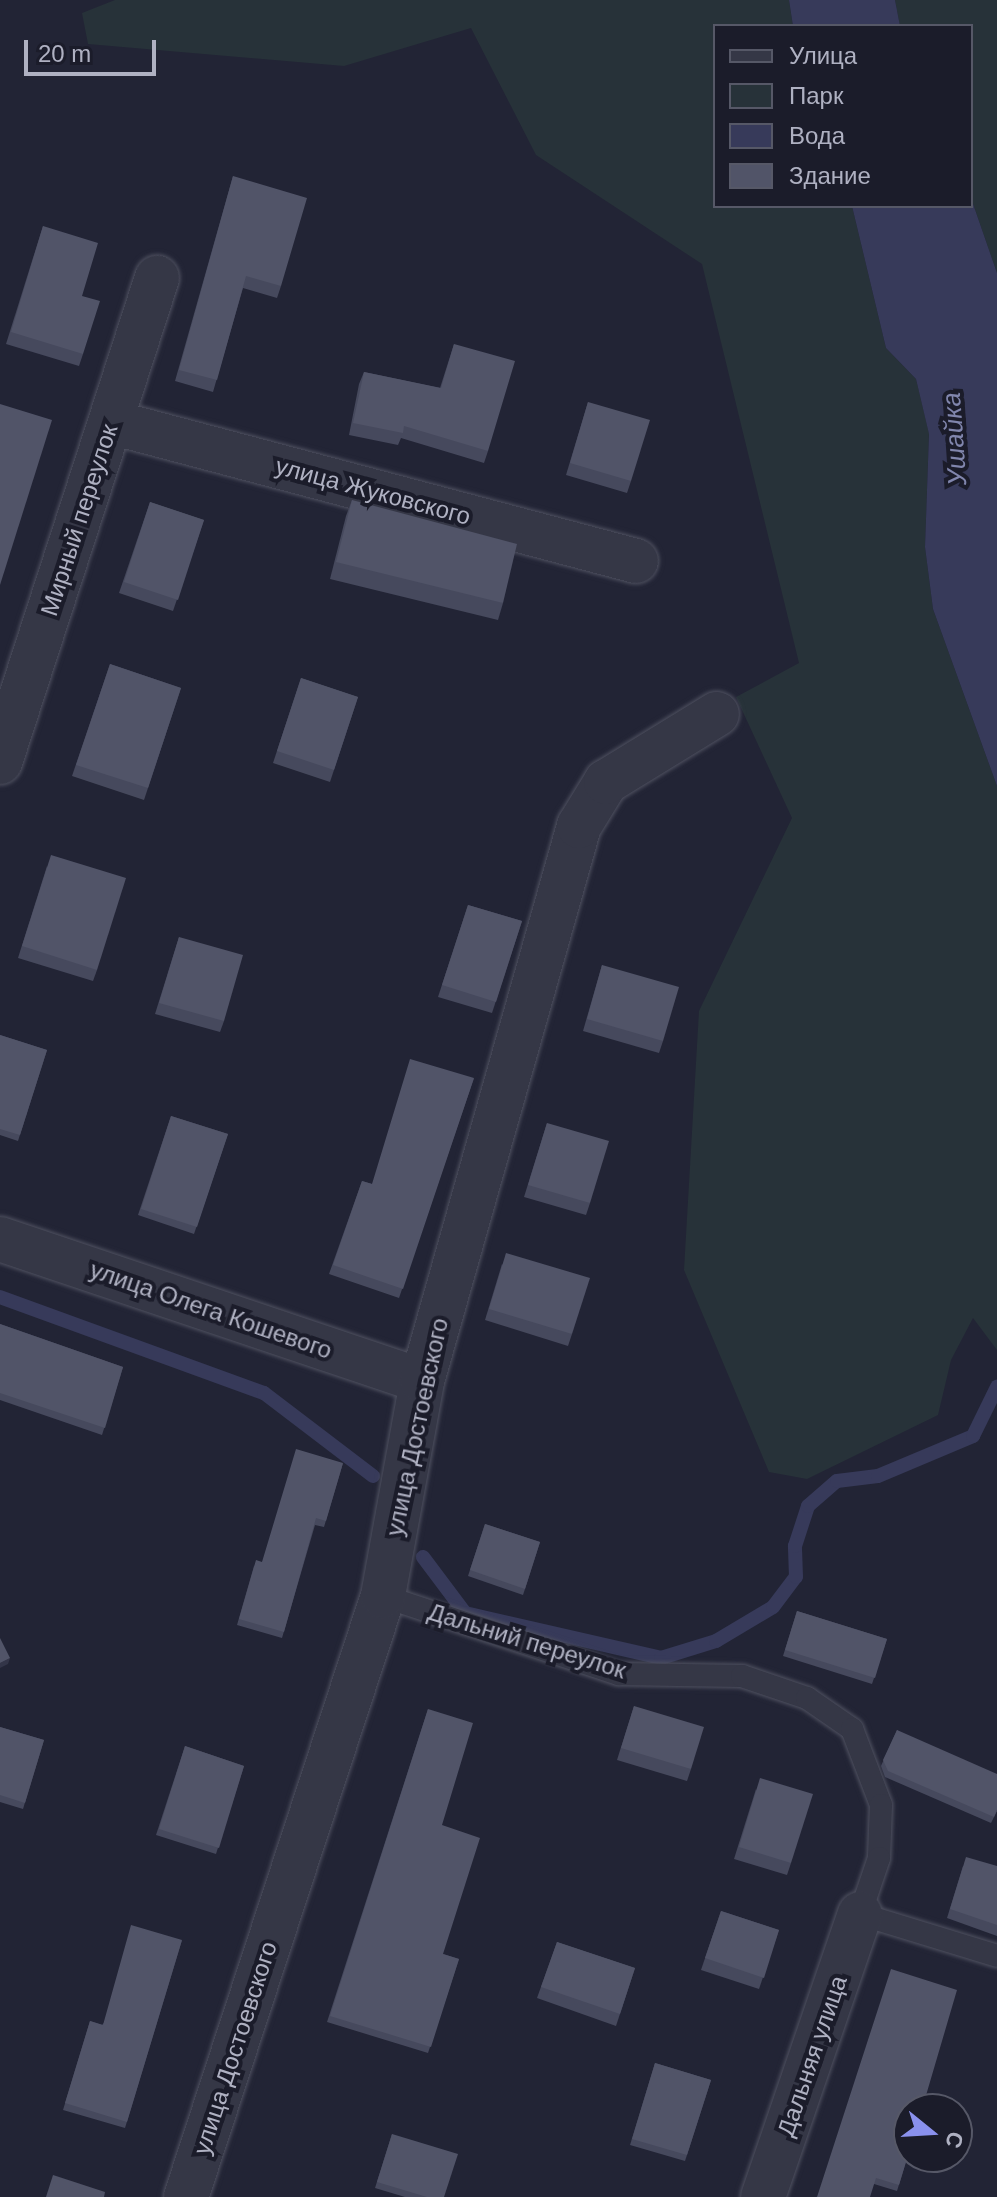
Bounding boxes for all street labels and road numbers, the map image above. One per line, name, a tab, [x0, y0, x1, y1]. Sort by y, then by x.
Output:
street label: Мирный переулок	[34, 421, 124, 619]
street label: улица Жуковского	[272, 451, 474, 531]
street label: улица Олега Кошевого	[86, 1255, 336, 1365]
street label: улица Достоевского	[380, 1315, 454, 1539]
street label: Дальний переулок	[425, 1597, 629, 1685]
street label: улица Достоевского	[187, 1938, 283, 2158]
street label: Дальняя улица	[771, 1972, 853, 2140]

